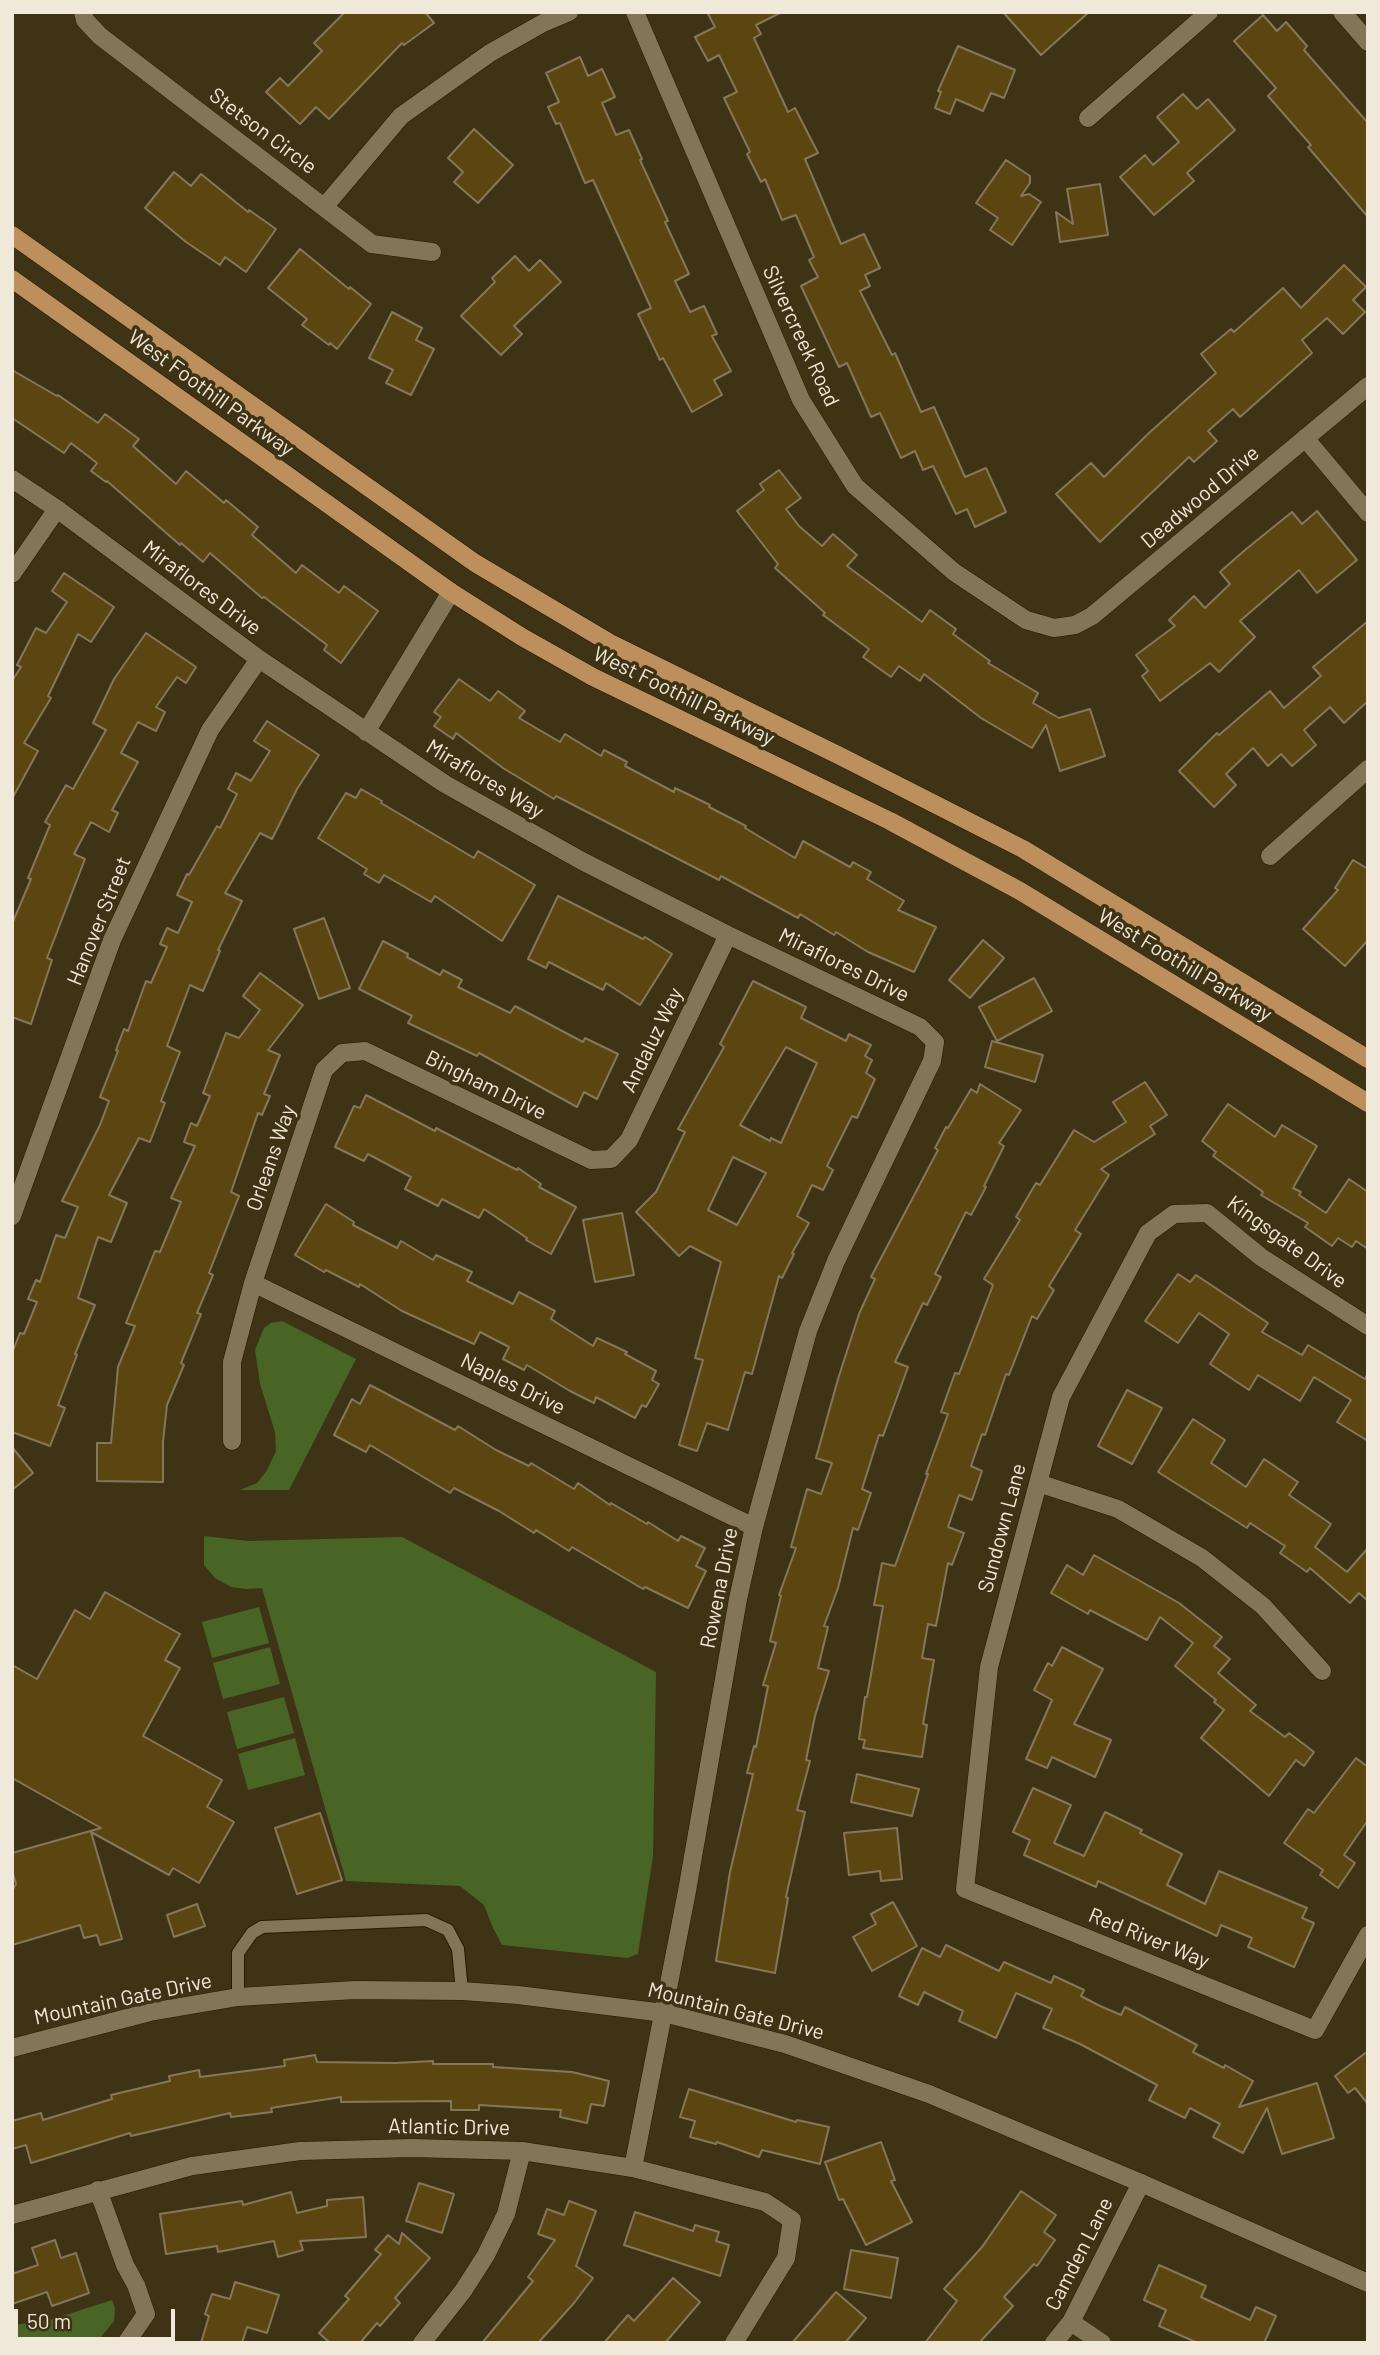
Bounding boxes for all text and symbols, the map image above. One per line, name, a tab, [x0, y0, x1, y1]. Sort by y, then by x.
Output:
street label: Stetson Circle	[204, 82, 322, 180]
street label: Silvercreek Road	[757, 261, 845, 411]
street label: West Foothill Parkway	[123, 324, 299, 462]
street label: Deadwood Drive	[1136, 440, 1264, 554]
street label: Miraflores Drive	[138, 535, 266, 641]
street label: West Foothill Parkway	[589, 641, 779, 751]
street label: Miraflores Way	[422, 734, 548, 824]
street label: Hanover Street	[62, 853, 136, 989]
street label: West Foothill Parkway	[1093, 903, 1277, 1027]
street label: Miraflores Drive	[775, 923, 913, 1007]
street label: Andaluz Way	[616, 983, 688, 1097]
street label: Bingham Drive	[421, 1045, 551, 1125]
street label: Orleans Way	[241, 1102, 301, 1214]
street label: Kingsgate Drive	[1222, 1190, 1352, 1294]
street label: Naples Drive	[456, 1348, 570, 1420]
street label: Sundown Lane	[973, 1461, 1031, 1595]
street label: Rowena Drive	[695, 1525, 743, 1651]
street label: Red River Way	[1085, 1902, 1213, 1974]
street label: Mountain Gate Drive	[32, 1968, 214, 2030]
street label: Mountain Gate Drive	[645, 1977, 827, 2045]
street label: Atlantic Drive	[388, 2113, 510, 2141]
street label: Camden Lane	[1040, 2193, 1118, 2315]
scale bar	[18, 2296, 178, 2340]
text: 50 m	[27, 2308, 71, 2333]

